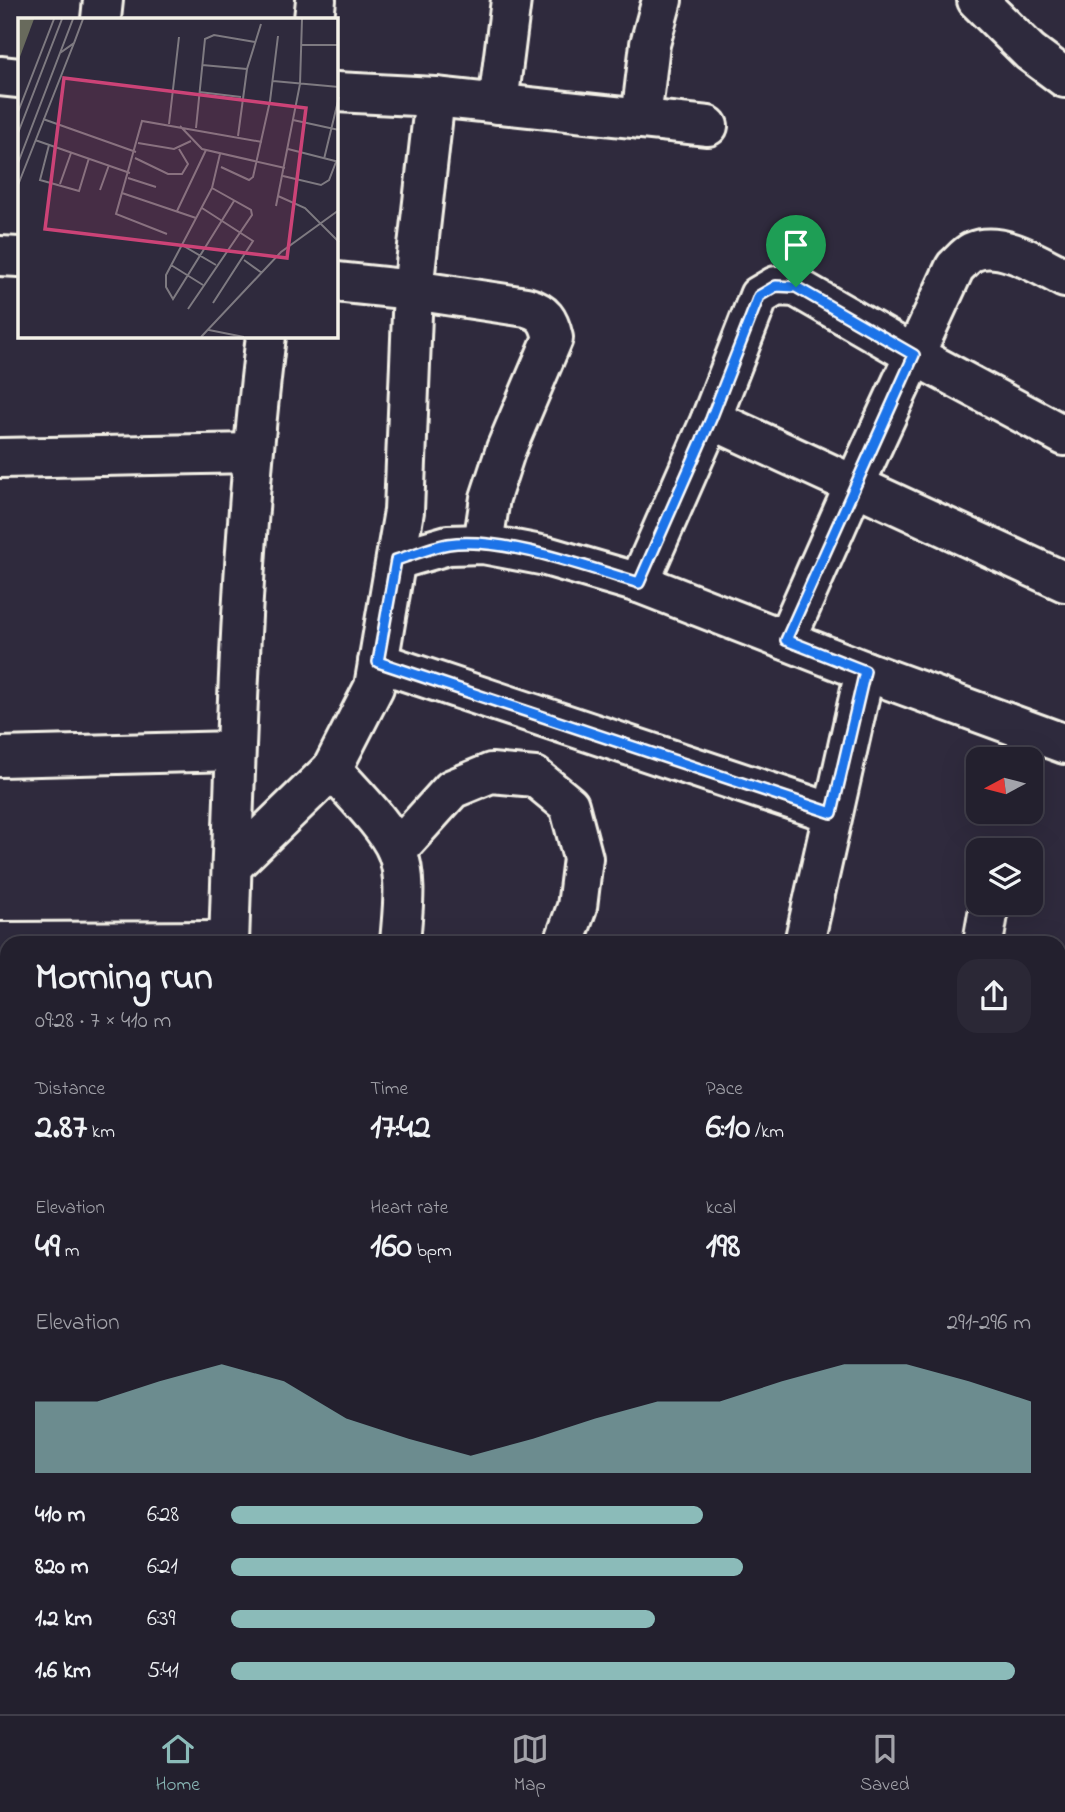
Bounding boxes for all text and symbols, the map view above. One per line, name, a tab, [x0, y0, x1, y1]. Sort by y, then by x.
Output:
inset map	[18, 18, 338, 338]
pin	[766, 215, 826, 287]
icon: arrive	[777, 226, 815, 264]
north arrow	[966, 747, 1043, 824]
map controls	[966, 747, 1043, 915]
button: layers	[966, 838, 1043, 915]
text: Morning run	[35, 951, 213, 1007]
button: share	[957, 959, 1031, 1033]
text: 09:28 · 7 × 410 m	[35, 1005, 171, 1038]
text: Distance	[35, 1076, 105, 1103]
text: Time	[370, 1076, 408, 1103]
text: Pace	[706, 1076, 743, 1103]
text: 2.87	[35, 1103, 87, 1154]
text: 17:42	[370, 1103, 431, 1154]
text: 6:10	[706, 1103, 750, 1154]
text: km	[87, 1119, 115, 1146]
text: /km	[750, 1119, 784, 1146]
text: Elevation	[35, 1195, 105, 1222]
text: Heart rate	[370, 1195, 448, 1222]
text: kcal	[706, 1195, 736, 1222]
text: 49	[35, 1222, 60, 1273]
text: 160	[370, 1222, 412, 1273]
text: 198	[706, 1222, 740, 1273]
text: m	[60, 1238, 79, 1265]
text: bpm	[412, 1238, 452, 1265]
text: Elevation	[35, 1307, 120, 1340]
text: 291–296 m	[947, 1307, 1031, 1340]
text: 410 m	[35, 1499, 85, 1532]
text: 6:28	[147, 1499, 179, 1532]
text: 820 m	[35, 1551, 89, 1584]
text: 6:21	[147, 1551, 178, 1584]
text: 1.2 km	[35, 1603, 92, 1636]
text: 6:39	[147, 1603, 176, 1636]
text: 1.6 km	[35, 1655, 91, 1688]
text: 5:41	[147, 1655, 179, 1688]
tab: Home	[156, 1730, 200, 1799]
tab: Map	[511, 1730, 549, 1799]
tab: Saved	[860, 1730, 909, 1799]

